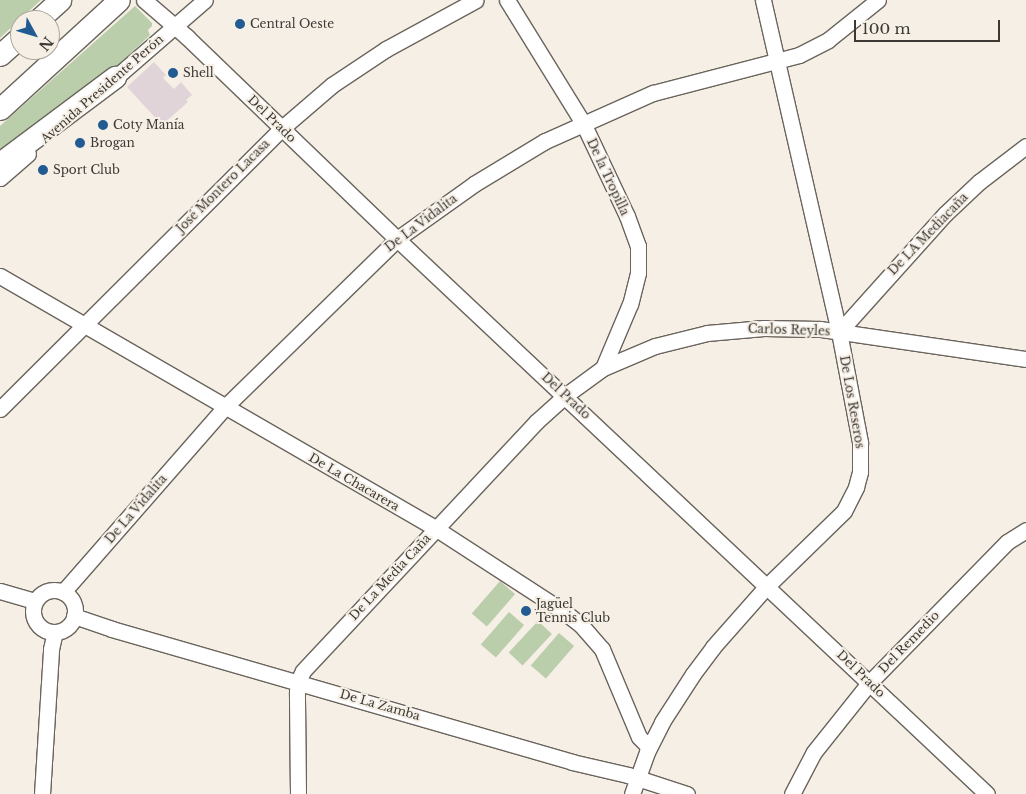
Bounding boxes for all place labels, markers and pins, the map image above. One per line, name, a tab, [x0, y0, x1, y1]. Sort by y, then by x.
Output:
place label: Central Oeste	[250, 17, 334, 31]
marker: Central Oeste	[234, 18, 246, 30]
place label: Shell	[183, 66, 214, 80]
marker: Shell	[167, 67, 179, 79]
place label: Coty Manía	[113, 118, 185, 132]
marker: Coty Manía	[97, 119, 109, 131]
place label: Brogan	[90, 136, 135, 150]
marker: Brogan	[74, 137, 86, 149]
place label: Sport Club	[53, 163, 120, 177]
marker: Sport Club	[37, 164, 49, 176]
place label: Jagüel Tennis Club	[536, 597, 610, 625]
marker: Jagüel Tennis Club	[520, 605, 532, 617]

